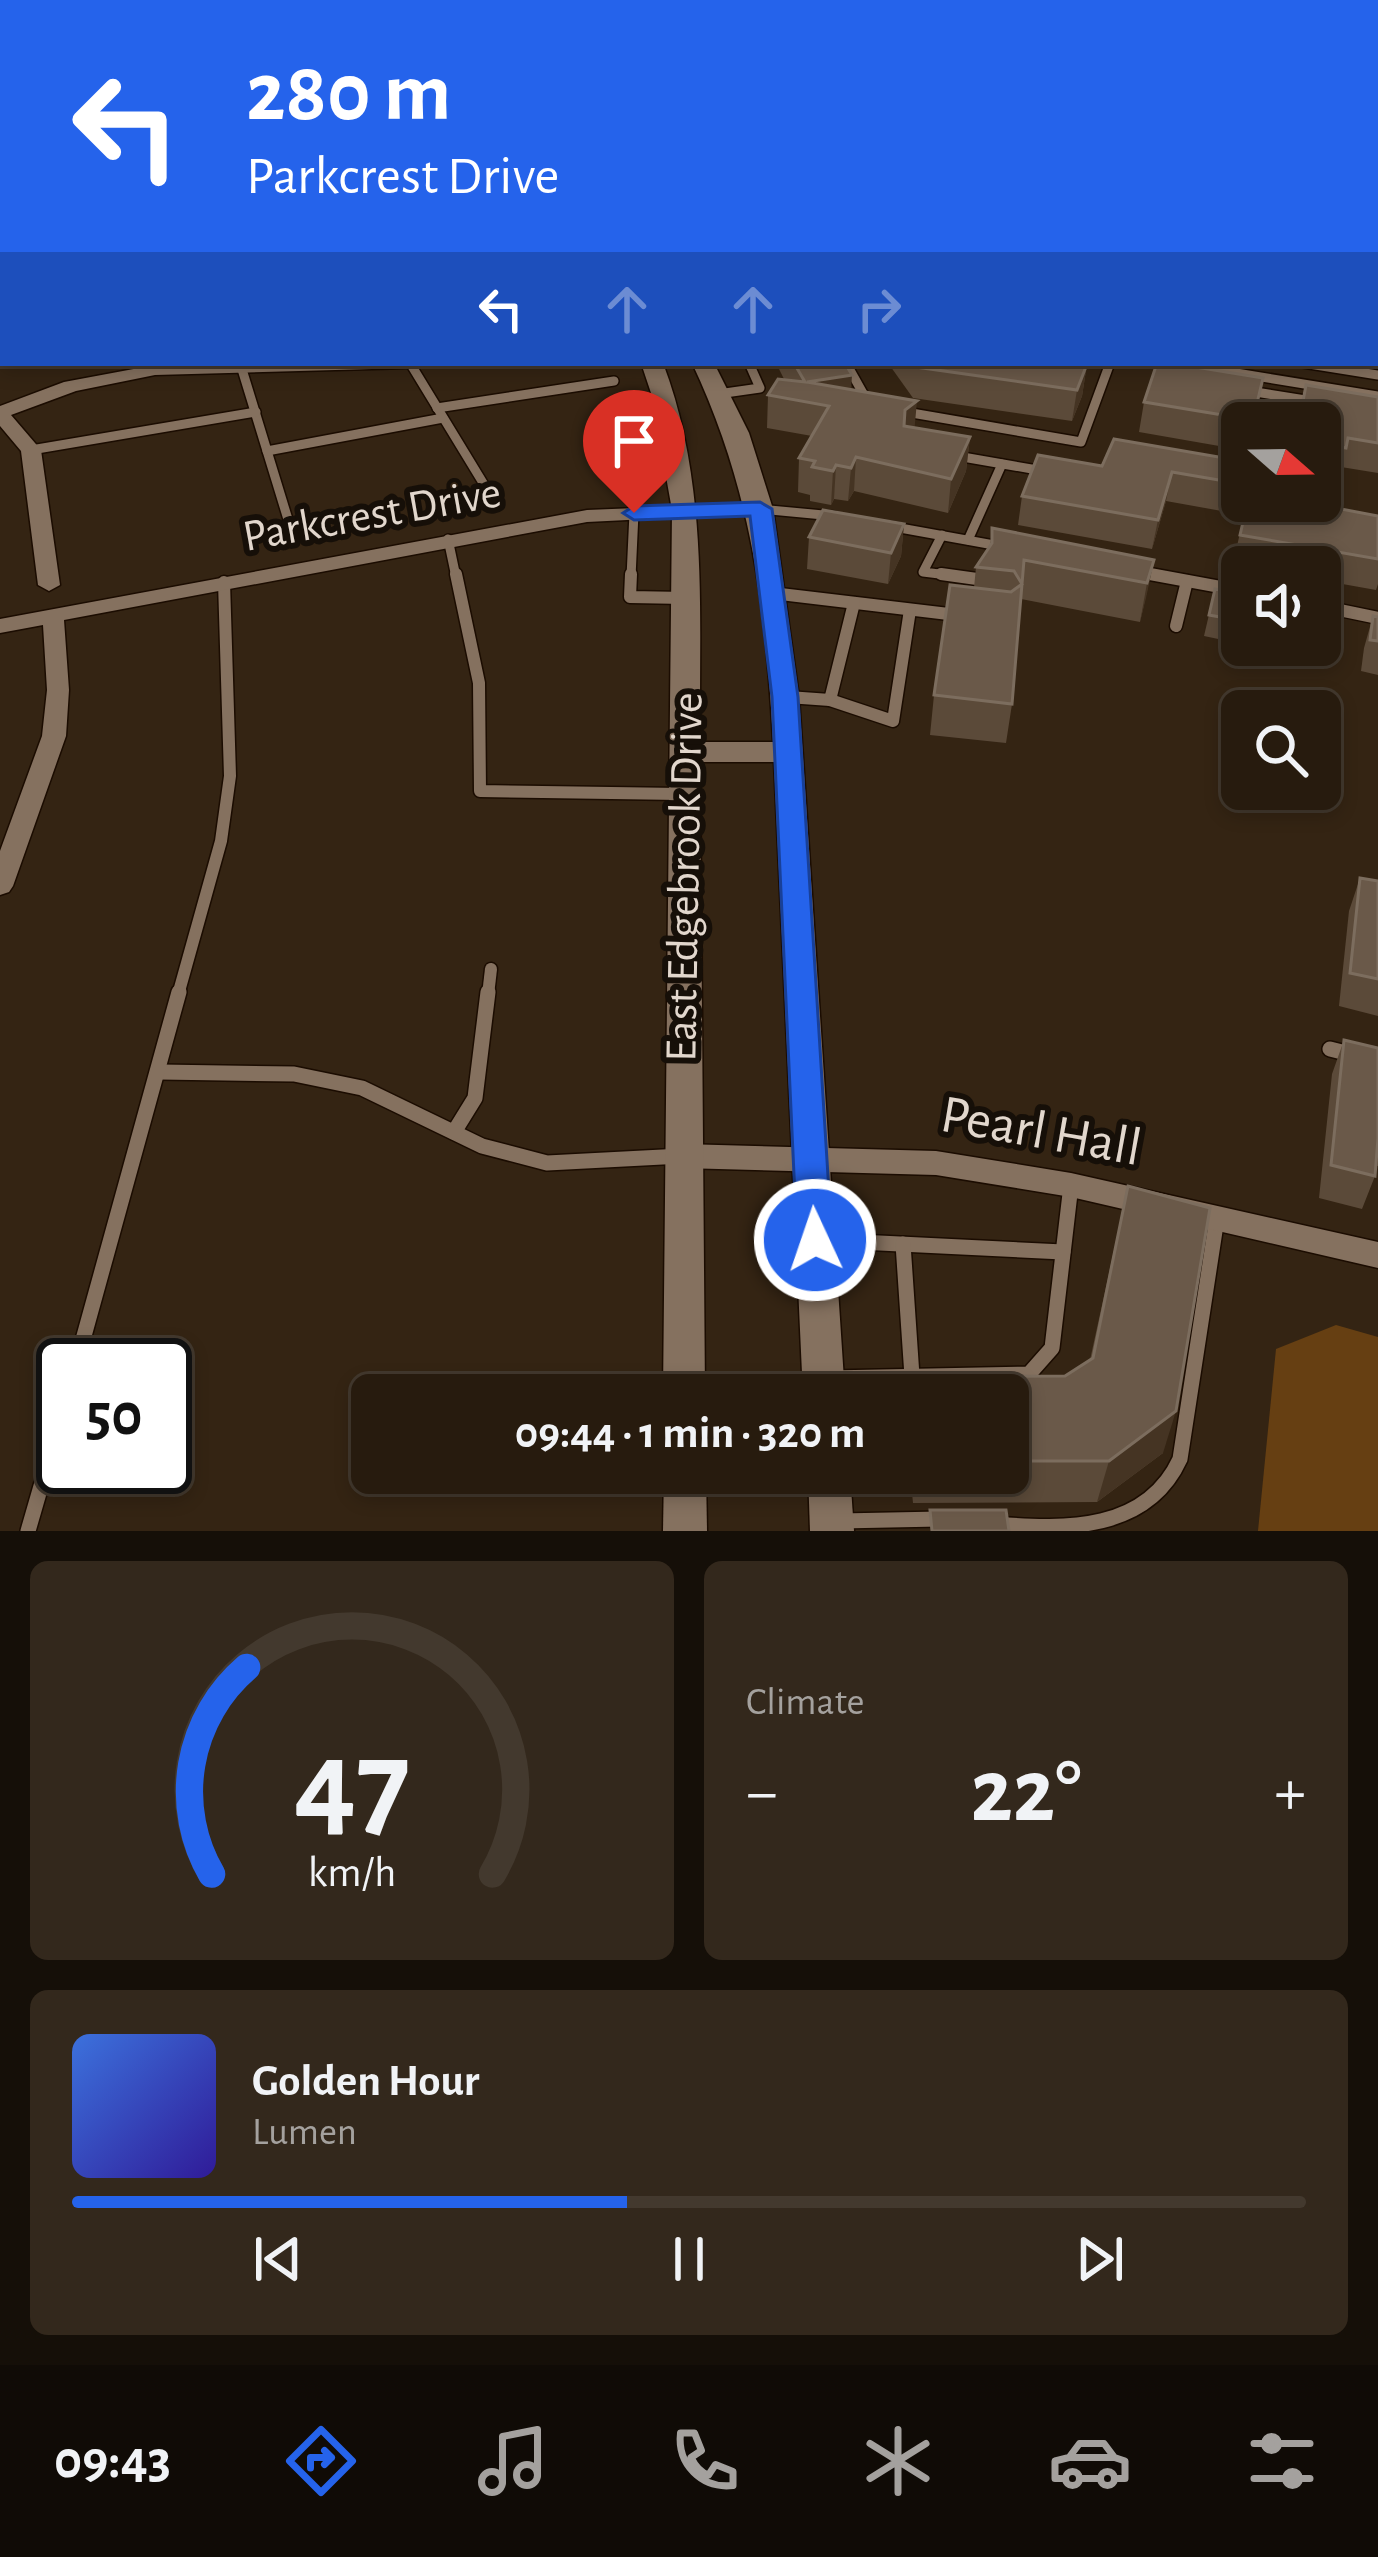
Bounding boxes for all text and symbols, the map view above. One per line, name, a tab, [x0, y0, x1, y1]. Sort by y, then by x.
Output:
icon: left	[48, 48, 204, 204]
text: 280 m	[246, 52, 451, 136]
text: Parkcrest Drive	[246, 150, 559, 204]
icon: left	[468, 276, 534, 342]
icon: ahead	[594, 276, 660, 342]
icon: ahead	[720, 276, 786, 342]
icon: right	[846, 276, 912, 342]
pin	[583, 390, 685, 513]
north arrow	[1221, 402, 1341, 522]
map controls	[1221, 402, 1341, 810]
icon: arrive	[601, 408, 667, 474]
street label: Parkcrest Drive	[240, 470, 504, 560]
button: sound	[1221, 546, 1341, 666]
button: search	[1221, 690, 1341, 810]
street label: East Edgebrook Drive	[659, 692, 711, 1062]
street label: Pearl Hall	[937, 1088, 1145, 1176]
position arrow	[752, 1177, 878, 1303]
speed limit sign: 50	[36, 1338, 192, 1494]
text: 09:44 · 1 min · 320 m	[515, 1411, 865, 1456]
text: Climate	[746, 1683, 864, 1722]
text: 47	[294, 1723, 410, 1848]
text: 22°	[970, 1748, 1082, 1838]
text: −	[746, 1760, 778, 1826]
text: +	[1274, 1760, 1306, 1826]
text: km/h	[308, 1851, 396, 1894]
text: Golden Hour	[252, 2059, 479, 2104]
text: Lumen	[252, 2113, 357, 2152]
icon: previous	[245, 2226, 311, 2292]
icon: pause	[656, 2226, 722, 2292]
icon: next	[1067, 2226, 1133, 2292]
icon: directions	[279, 2419, 363, 2503]
icon: music	[471, 2419, 555, 2503]
icon: phone	[663, 2419, 747, 2503]
icon: climate	[856, 2419, 940, 2503]
icon: car	[1048, 2419, 1132, 2503]
icon: filters	[1240, 2419, 1324, 2503]
text: 09:43	[54, 2434, 171, 2488]

